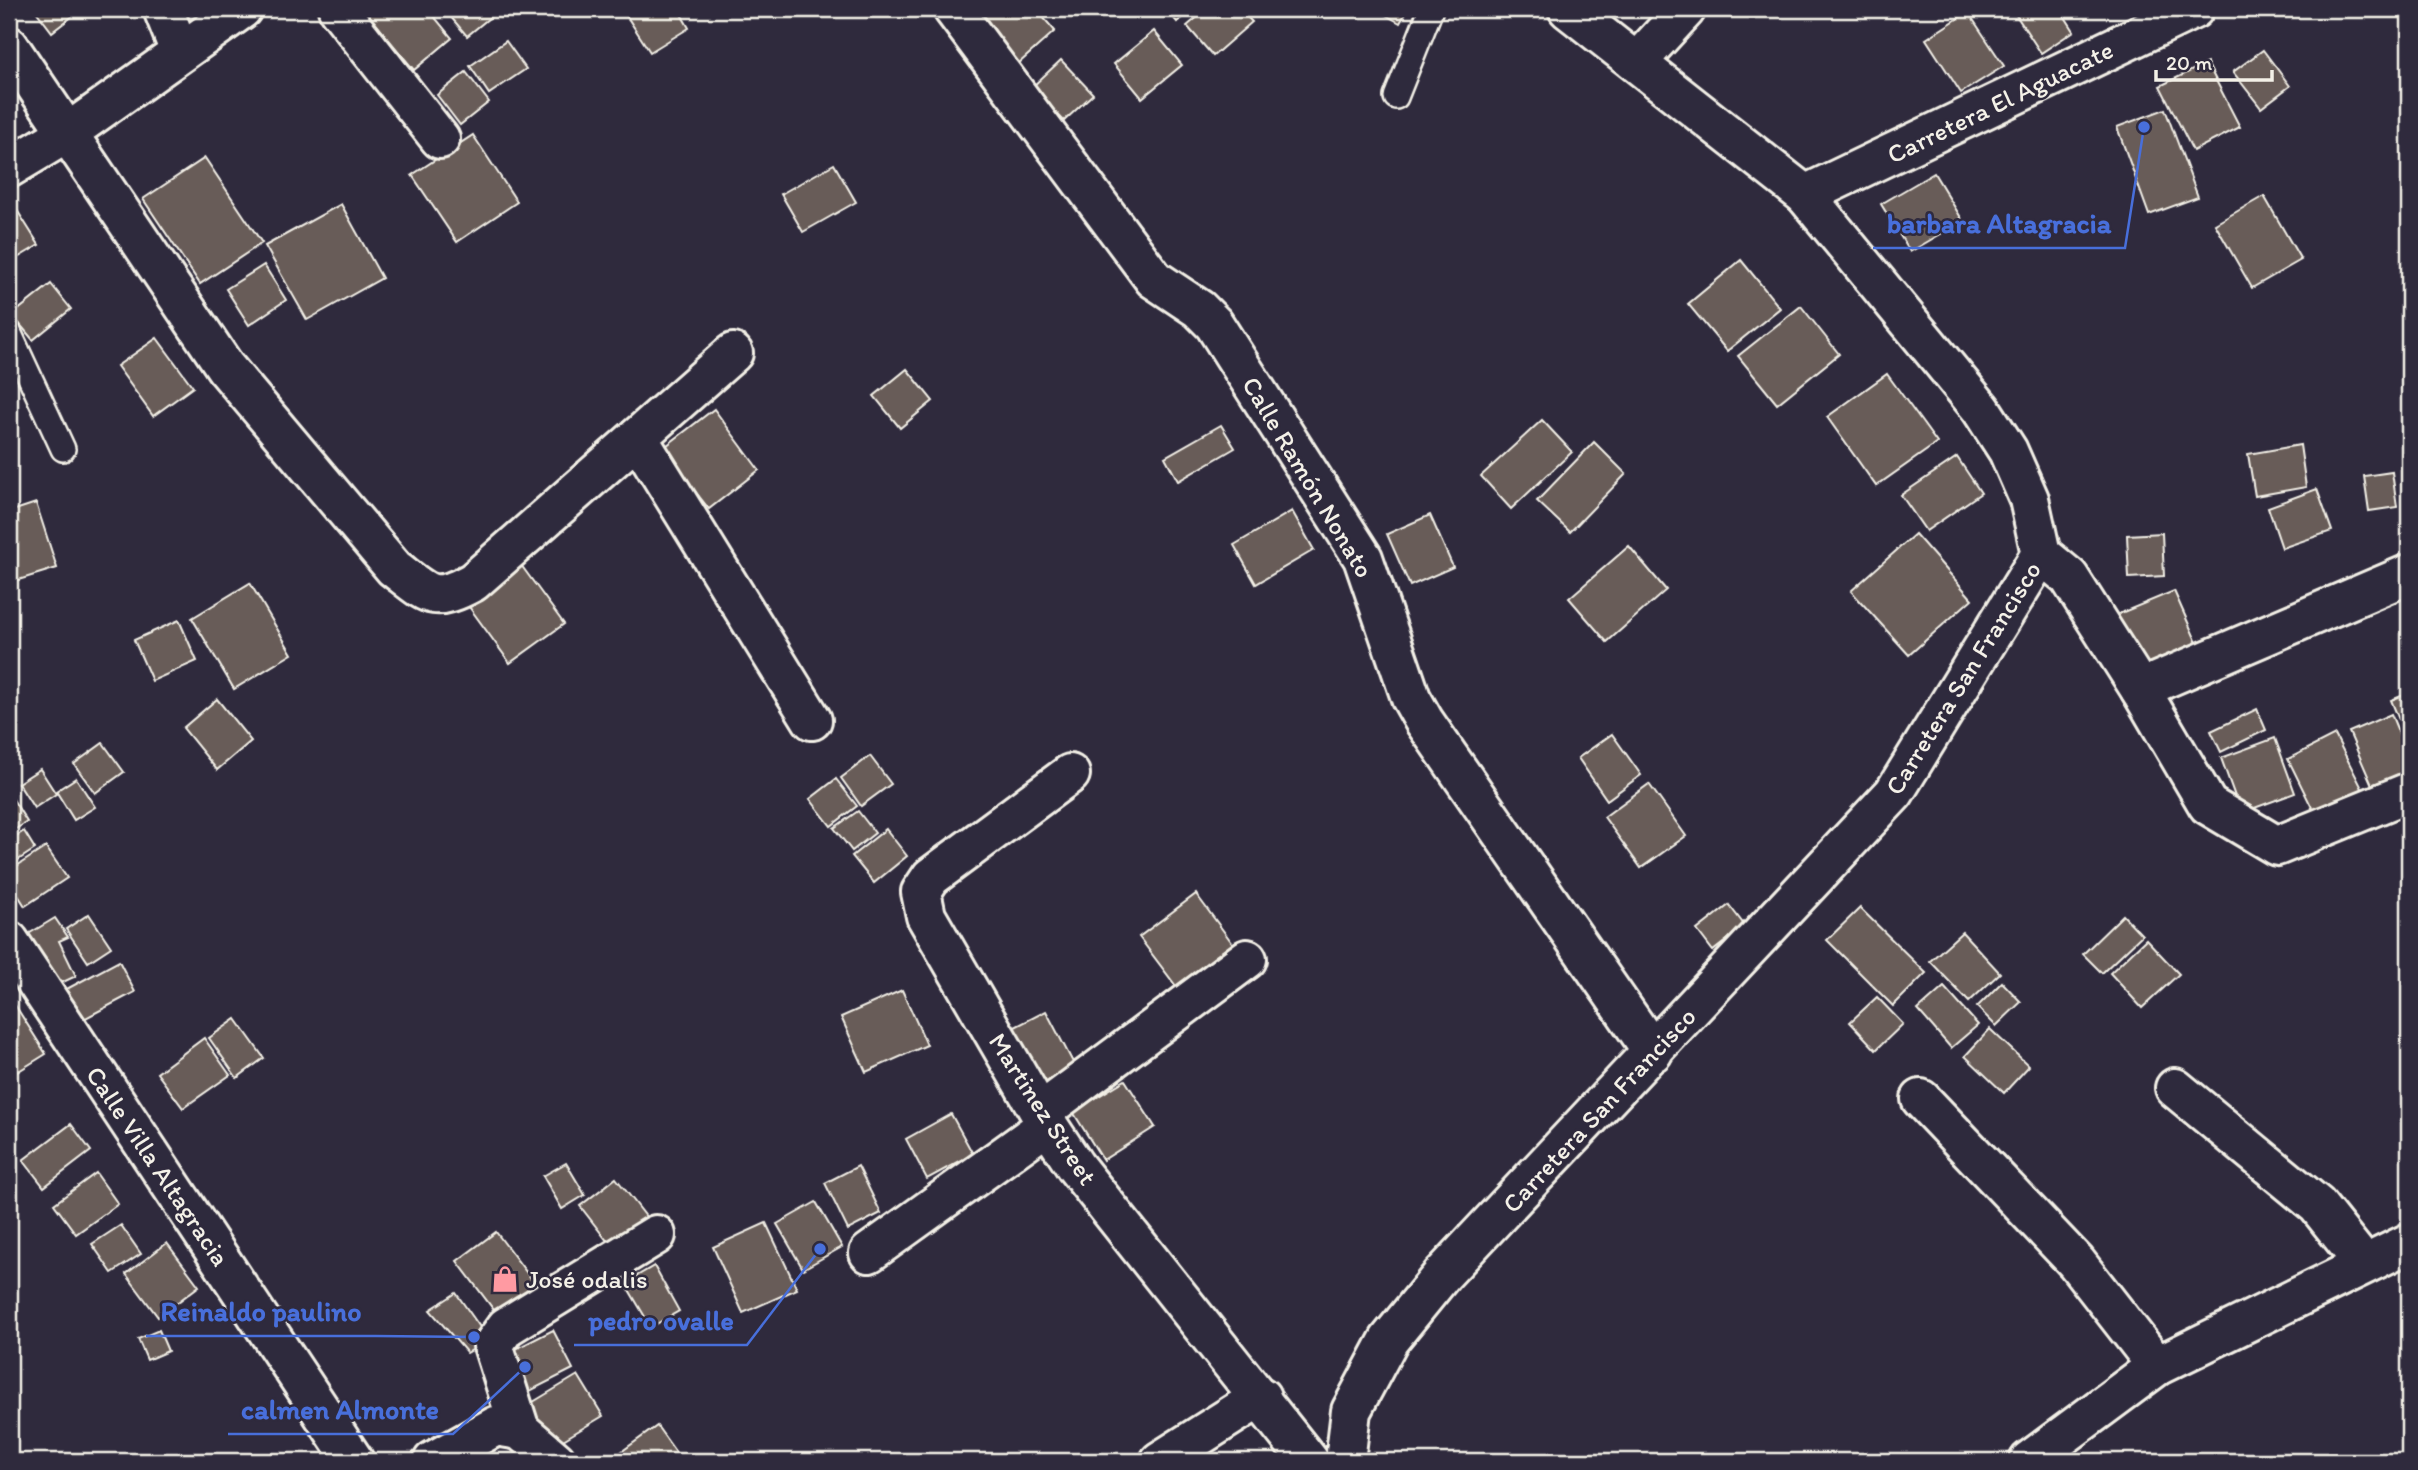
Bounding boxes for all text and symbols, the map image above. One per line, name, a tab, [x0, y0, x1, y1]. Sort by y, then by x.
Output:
street label: Carretera El Aguacate	[1882, 33, 2118, 171]
scale bar	[2156, 38, 2271, 82]
text: 20 m	[2166, 50, 2213, 75]
callout: barbara Altagracia	[1873, 199, 2125, 248]
text: barbara Altagracia	[1887, 206, 2112, 240]
street label: Calle Ramón Nonato	[1235, 371, 1381, 583]
street label: Carretera San Francisco	[1878, 555, 2048, 801]
street label: Carretera San Francisco	[1495, 1001, 1703, 1219]
street label: Martinez Street	[982, 1027, 1104, 1191]
street label: Calle Villa Altagracia	[79, 1060, 237, 1272]
place label: José odalis	[526, 1263, 648, 1295]
shop icon: José odalis	[490, 1264, 520, 1294]
callout: Reinaldo paulino	[146, 1287, 376, 1336]
text: Reinaldo paulino	[161, 1294, 361, 1328]
callout: pedro ovalle	[574, 1296, 747, 1345]
text: pedro ovalle	[587, 1303, 734, 1337]
callout: calmen Almonte	[228, 1385, 453, 1434]
text: calmen Almonte	[241, 1392, 439, 1426]

